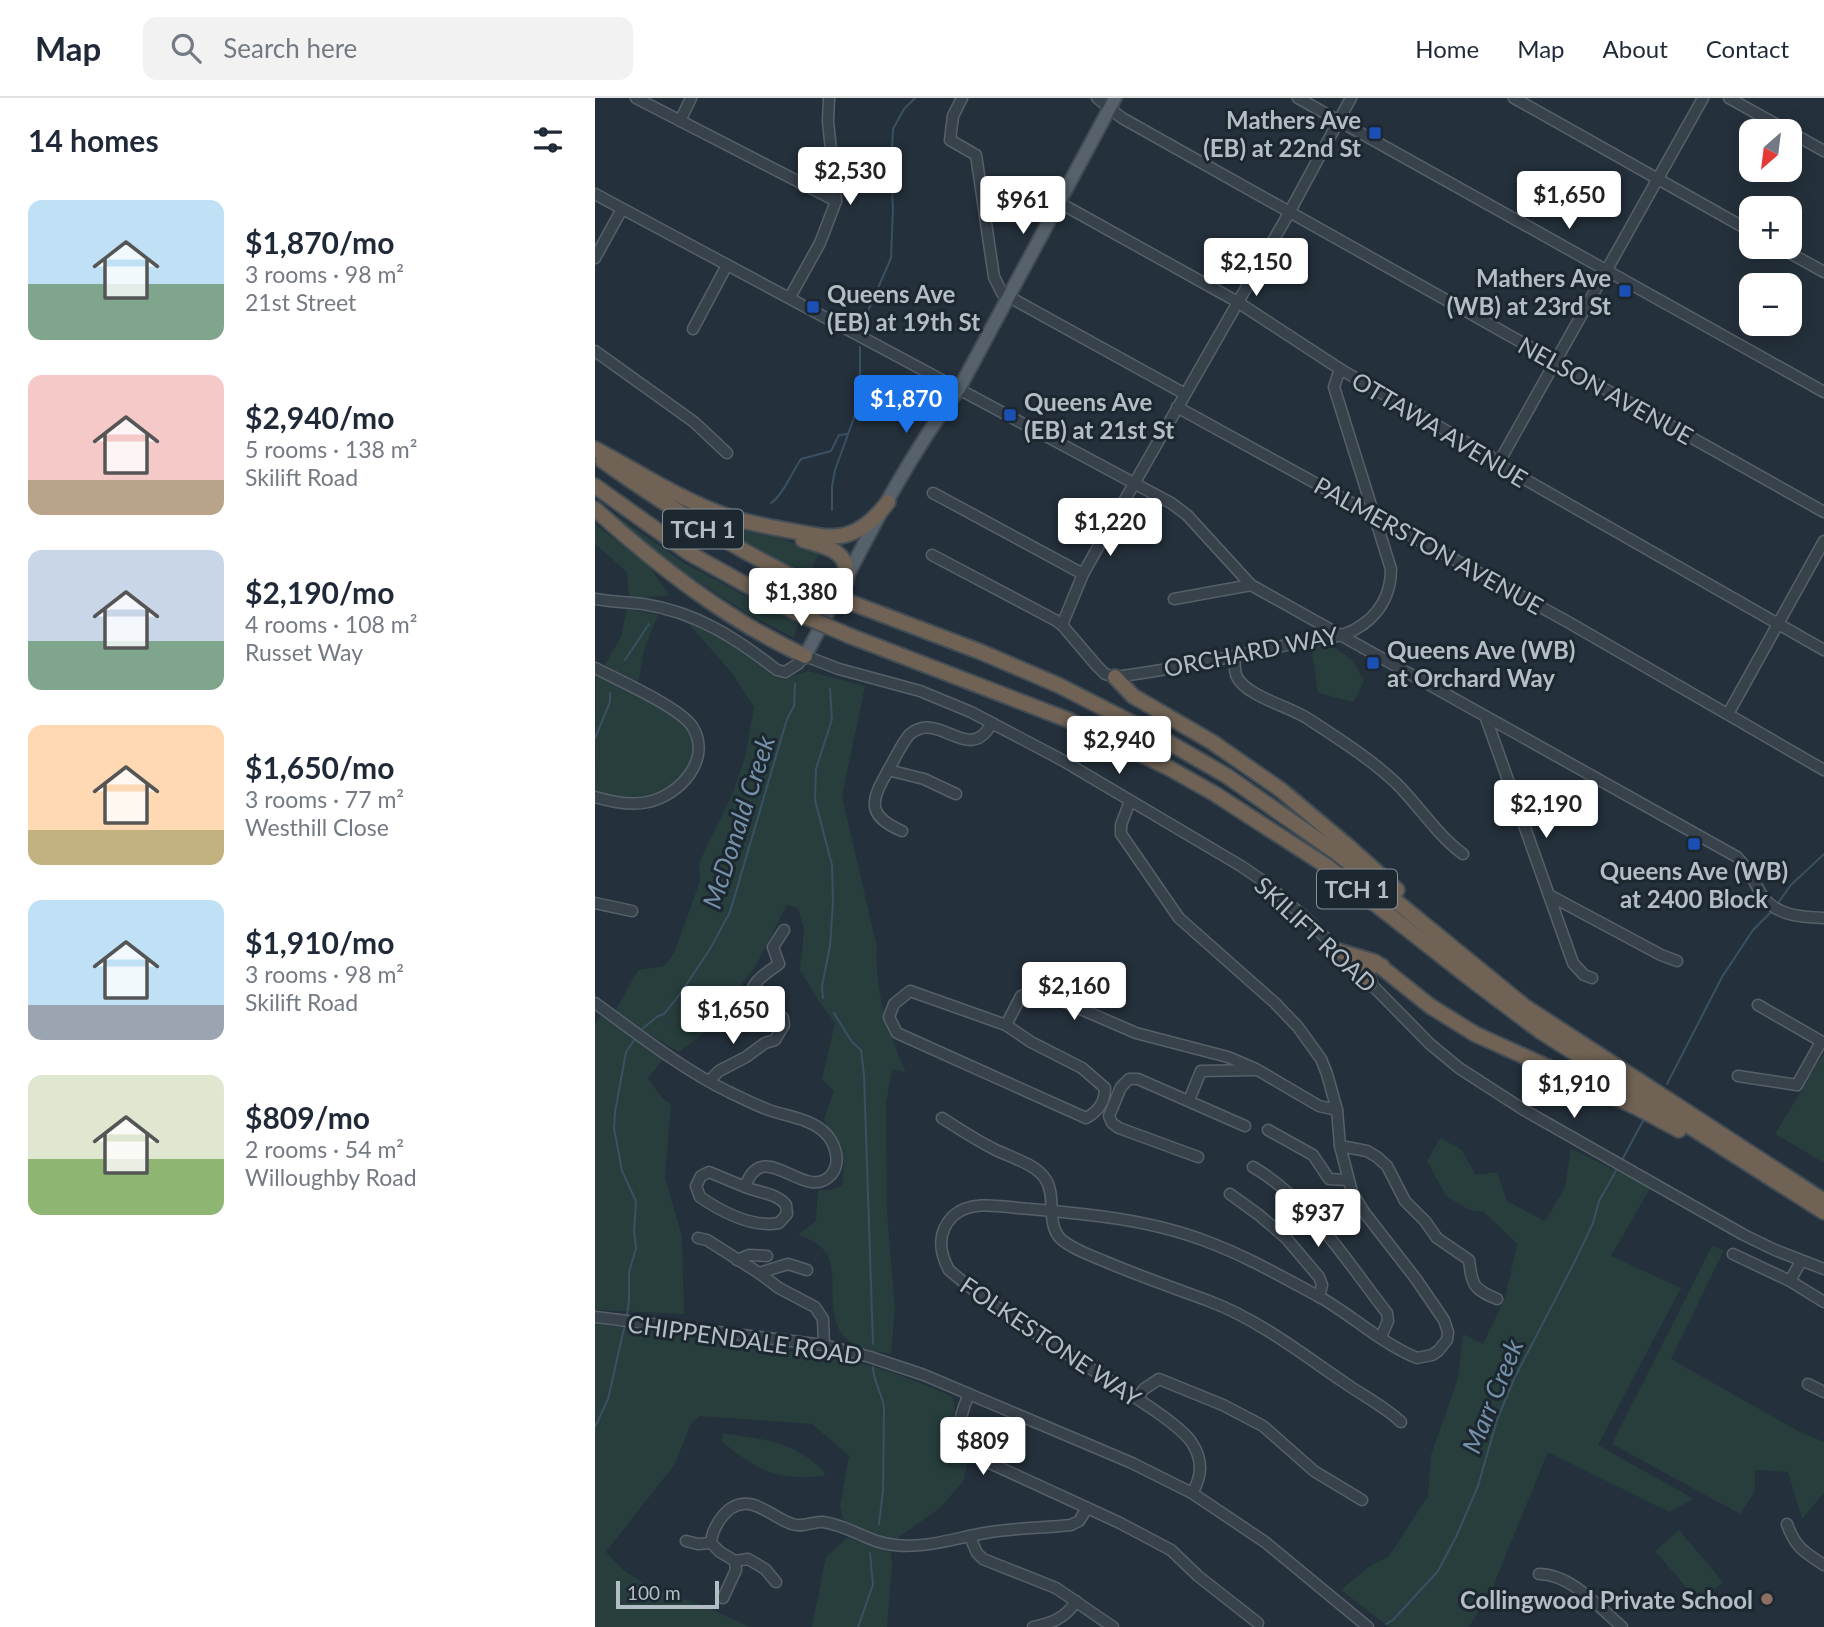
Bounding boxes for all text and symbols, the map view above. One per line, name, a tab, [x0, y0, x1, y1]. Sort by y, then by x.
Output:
search box	[143, 17, 633, 80]
text: Map	[35, 28, 101, 68]
icon: search	[167, 29, 205, 67]
text: Search here	[223, 32, 357, 64]
text: Home	[1415, 34, 1479, 63]
text: Map	[1517, 34, 1565, 63]
text: About	[1603, 34, 1668, 63]
text: Contact	[1706, 34, 1789, 63]
place label: Mathers Ave (EB) at 22nd St	[1203, 105, 1361, 162]
north arrow	[1739, 119, 1803, 182]
map controls	[1739, 119, 1802, 336]
icon: filters	[529, 121, 567, 159]
text: 14 homes	[28, 122, 159, 158]
marker: Mathers Ave (EB) at 22nd St	[1367, 125, 1383, 141]
pin: $2,530	[793, 148, 907, 207]
text: $2,530	[814, 156, 886, 184]
pin: $1,650	[1512, 172, 1626, 231]
pin: $961	[982, 176, 1064, 236]
text: $1,650	[1533, 180, 1605, 208]
text: $961	[996, 185, 1050, 213]
button: +	[1739, 196, 1802, 259]
text: $1,870/mo	[245, 224, 394, 260]
icon: home	[84, 228, 168, 312]
pin: $2,150	[1199, 238, 1313, 298]
text: $2,150	[1220, 247, 1292, 275]
text: 3 rooms · 98 m²	[245, 260, 404, 288]
place label: Mathers Ave (WB) at 23rd St	[1447, 263, 1611, 320]
button: −	[1739, 273, 1802, 336]
place label: Queens Ave (EB) at 19th St	[827, 279, 980, 336]
marker: Mathers Ave (WB) at 23rd St	[1617, 283, 1633, 299]
text: 21st Street	[245, 288, 356, 316]
marker: Queens Ave (EB) at 19th St	[805, 299, 821, 315]
street label: NELSON AVENUE	[1514, 330, 1698, 450]
street label: OTTAWA AVENUE	[1347, 365, 1533, 493]
pin: $1,870	[849, 376, 963, 435]
text: $1,870	[870, 384, 942, 412]
place label: Queens Ave (EB) at 21st St	[1024, 387, 1174, 444]
text: $2,940/mo	[245, 399, 394, 435]
icon: home	[84, 403, 168, 487]
marker: Queens Ave (EB) at 21st St	[1002, 407, 1018, 423]
text: 5 rooms · 138 m²	[245, 435, 417, 463]
text: Skilift Road	[245, 463, 358, 491]
street label: PALMERSTON AVENUE	[1310, 470, 1548, 620]
pin: $1,220	[1053, 498, 1167, 558]
text: $1,220	[1074, 507, 1146, 535]
road number: TCH 1	[663, 510, 743, 548]
pin: $1,380	[744, 568, 858, 628]
text: $2,190/mo	[245, 574, 394, 610]
text: $1,380	[765, 577, 837, 605]
icon: home	[84, 578, 168, 662]
text: 4 rooms · 108 m²	[245, 610, 417, 638]
street label: ORCHARD WAY	[1161, 620, 1341, 682]
place label: Queens Ave (WB) at Orchard Way	[1387, 635, 1575, 692]
text: Russet Way	[245, 638, 363, 666]
marker: Queens Ave (WB) at Orchard Way	[1365, 655, 1381, 671]
pin: $2,940	[1062, 716, 1176, 776]
text: $2,940	[1083, 725, 1155, 753]
water label: McDonald Creek	[695, 731, 781, 912]
text: $1,650/mo	[245, 749, 394, 785]
icon: home	[84, 753, 168, 837]
pin: $2,190	[1489, 780, 1603, 840]
text: 3 rooms · 77 m²	[245, 785, 404, 813]
text: $2,190	[1510, 789, 1582, 817]
text: Westhill Close	[245, 813, 389, 841]
marker: Queens Ave (WB) at 2400 Block	[1686, 836, 1702, 852]
place label: Queens Ave (WB) at 2400 Block	[1600, 856, 1788, 913]
street label: SKILIFT ROAD	[1249, 870, 1383, 998]
road number: TCH 1	[1317, 870, 1397, 908]
text: $1,910/mo	[245, 924, 394, 960]
icon: home	[84, 928, 168, 1012]
text: 3 rooms · 98 m²	[245, 960, 404, 988]
pin: $2,160	[1017, 962, 1131, 1022]
text: $2,160	[1038, 971, 1110, 999]
pin: $1,650	[676, 986, 790, 1046]
text: Skilift Road	[245, 988, 358, 1016]
text: $1,650	[697, 995, 769, 1023]
pin: $1,910	[1517, 1060, 1631, 1120]
text: $1,910	[1538, 1069, 1610, 1097]
text: $809/mo	[245, 1099, 370, 1135]
icon: home	[84, 1103, 168, 1187]
text: 2 rooms · 54 m²	[245, 1135, 404, 1163]
text: Willoughby Road	[245, 1163, 417, 1191]
pin: $937	[1277, 1190, 1359, 1249]
text: $937	[1291, 1198, 1345, 1226]
street label: FOLKESTONE WAY	[955, 1270, 1147, 1412]
street label: CHIPPENDALE ROAD	[626, 1308, 864, 1370]
water label: Marr Creek	[1455, 1334, 1530, 1458]
pin: $809	[942, 1418, 1024, 1477]
text: $809	[956, 1426, 1010, 1454]
scale bar	[616, 1578, 719, 1610]
text: 100 m	[627, 1581, 681, 1604]
place label: Collingwood Private School	[1460, 1585, 1753, 1614]
marker: Collingwood Private School	[1759, 1591, 1775, 1607]

